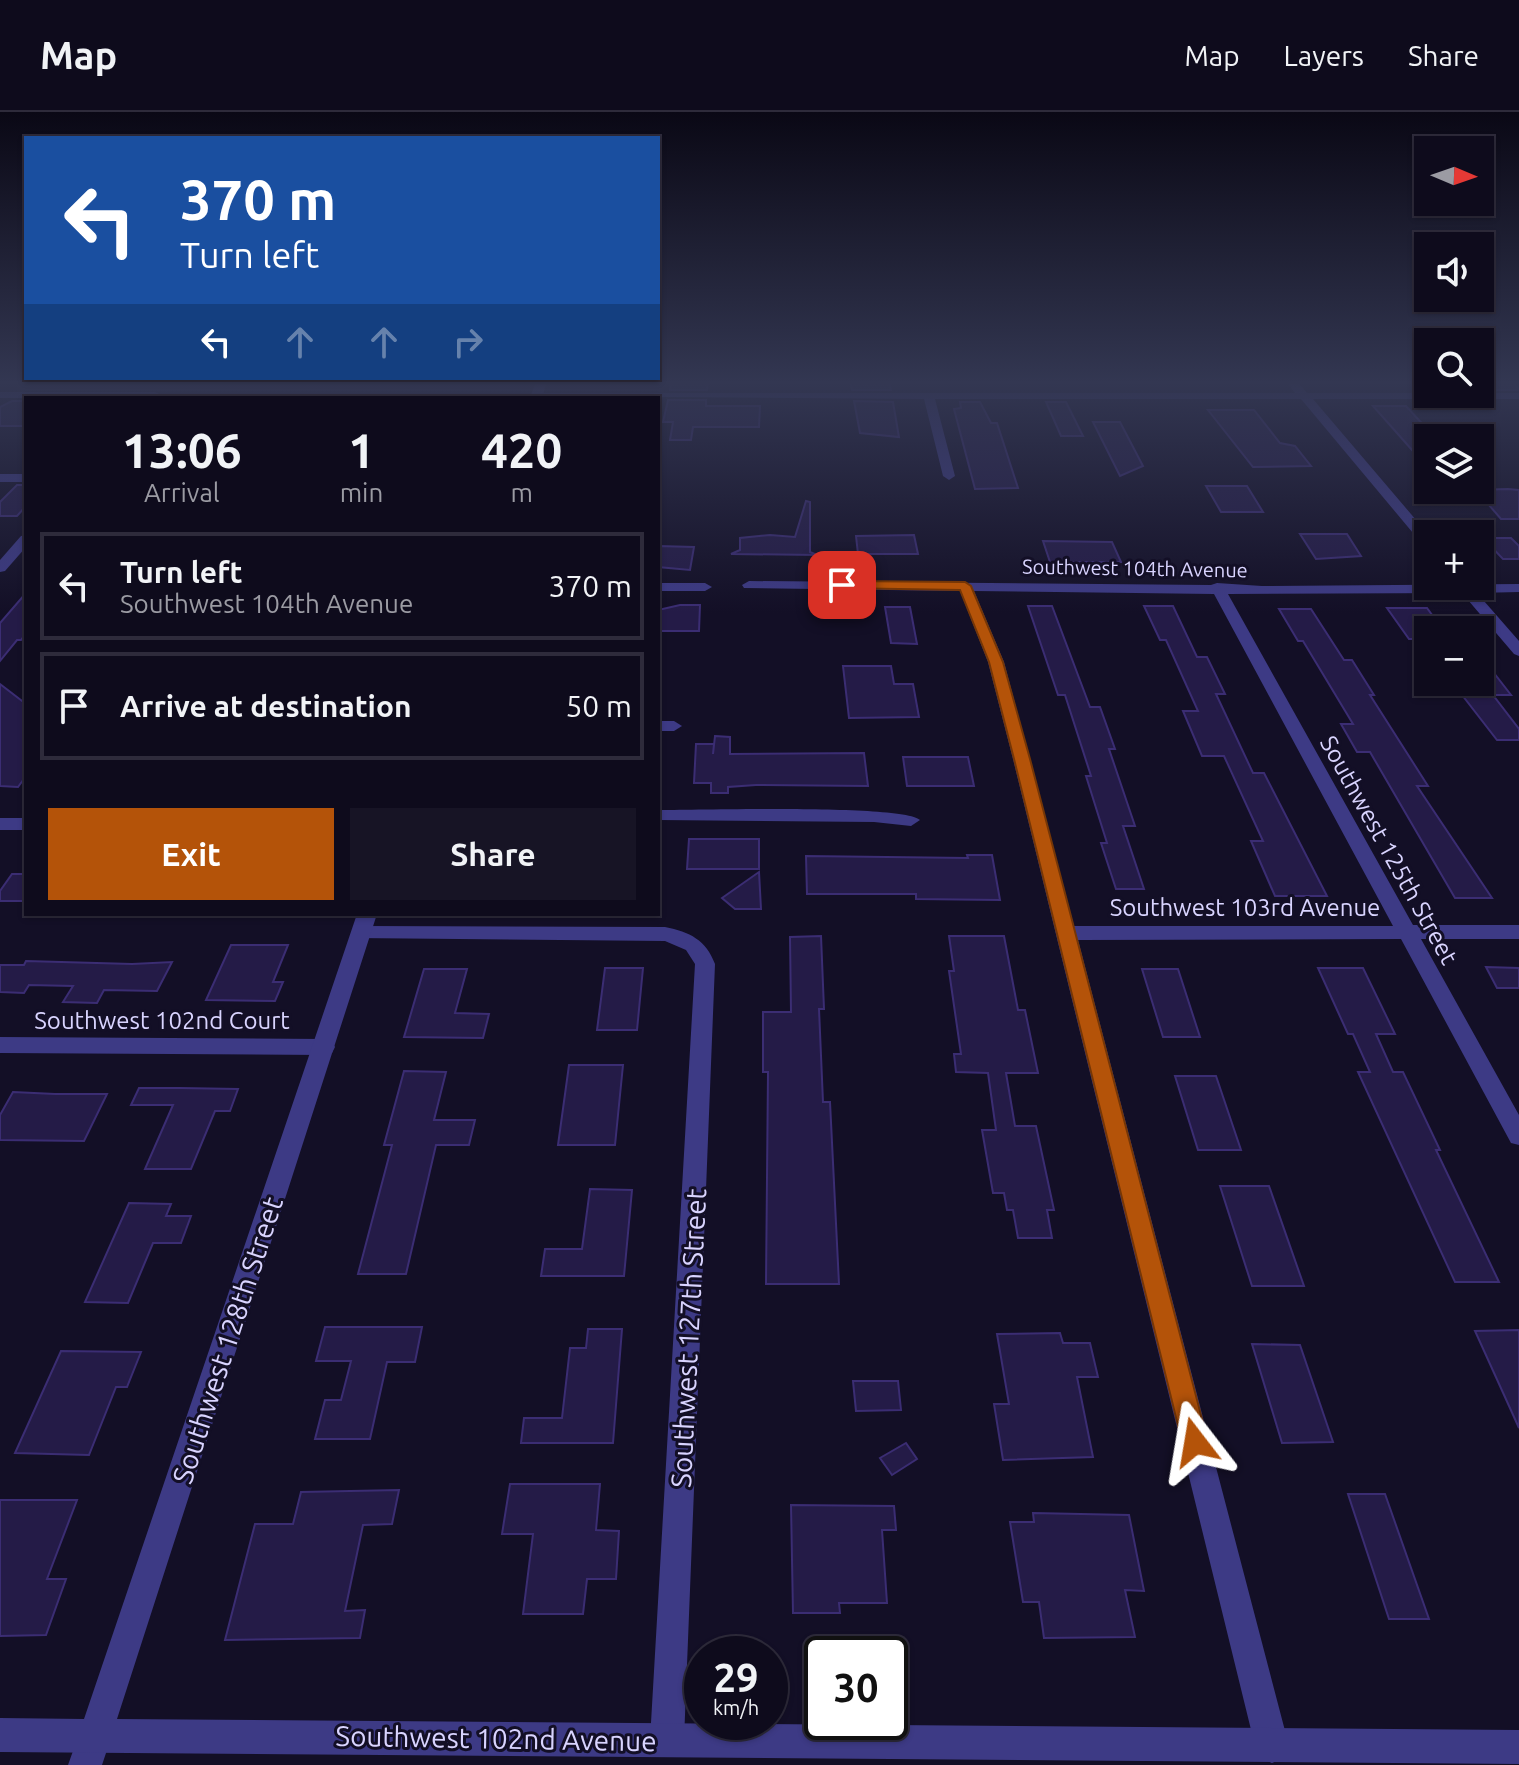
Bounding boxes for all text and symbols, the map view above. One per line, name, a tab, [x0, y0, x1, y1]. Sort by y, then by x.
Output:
text: Map	[40, 34, 117, 76]
text: Map	[1184, 40, 1240, 71]
text: Layers	[1284, 40, 1364, 71]
text: Share	[1408, 40, 1479, 71]
north arrow	[1414, 136, 1494, 216]
map controls	[1414, 136, 1494, 696]
icon: left	[48, 168, 152, 272]
text: 370 m	[180, 168, 336, 231]
button: sound	[1414, 232, 1494, 312]
text: Turn left	[180, 234, 319, 275]
icon: left	[194, 320, 238, 364]
icon: ahead	[278, 320, 322, 364]
icon: ahead	[362, 320, 406, 364]
icon: right	[446, 320, 490, 364]
button: search	[1414, 328, 1494, 408]
text: 13:06	[122, 423, 242, 477]
text: 1	[348, 423, 375, 477]
text: 420	[481, 423, 562, 477]
button: layers	[1414, 424, 1494, 504]
text: Arrival	[144, 478, 220, 507]
text: min	[340, 478, 383, 507]
text: m	[510, 478, 533, 507]
button: +	[1414, 520, 1494, 600]
pin	[808, 551, 876, 619]
text: Turn left	[120, 555, 242, 589]
street label: Southwest 104th Avenue	[1022, 555, 1248, 581]
icon: arrive	[820, 563, 864, 607]
icon: left	[52, 564, 96, 608]
text: 370 m	[548, 569, 632, 603]
text: Southwest 104th Avenue	[120, 589, 413, 618]
button: −	[1414, 616, 1494, 696]
icon: arrive	[52, 684, 96, 728]
text: Arrive at destination	[120, 689, 412, 723]
text: 50 m	[565, 689, 632, 723]
street label: Southwest 125th Street	[1315, 731, 1463, 969]
button: Exit	[48, 808, 334, 900]
button: Share	[350, 808, 636, 900]
street label: Southwest 103rd Avenue	[1110, 894, 1380, 921]
street label: Southwest 102nd Court	[34, 1007, 290, 1034]
street label: Southwest 127th Street	[665, 1188, 711, 1488]
street label: Southwest 128th Street	[166, 1193, 288, 1487]
position arrow	[1153, 1400, 1237, 1484]
speed limit sign: 30	[804, 1636, 908, 1740]
text: 29	[713, 1655, 759, 1700]
text: km/h	[713, 1696, 759, 1719]
street label: Southwest 102nd Avenue	[335, 1720, 657, 1756]

